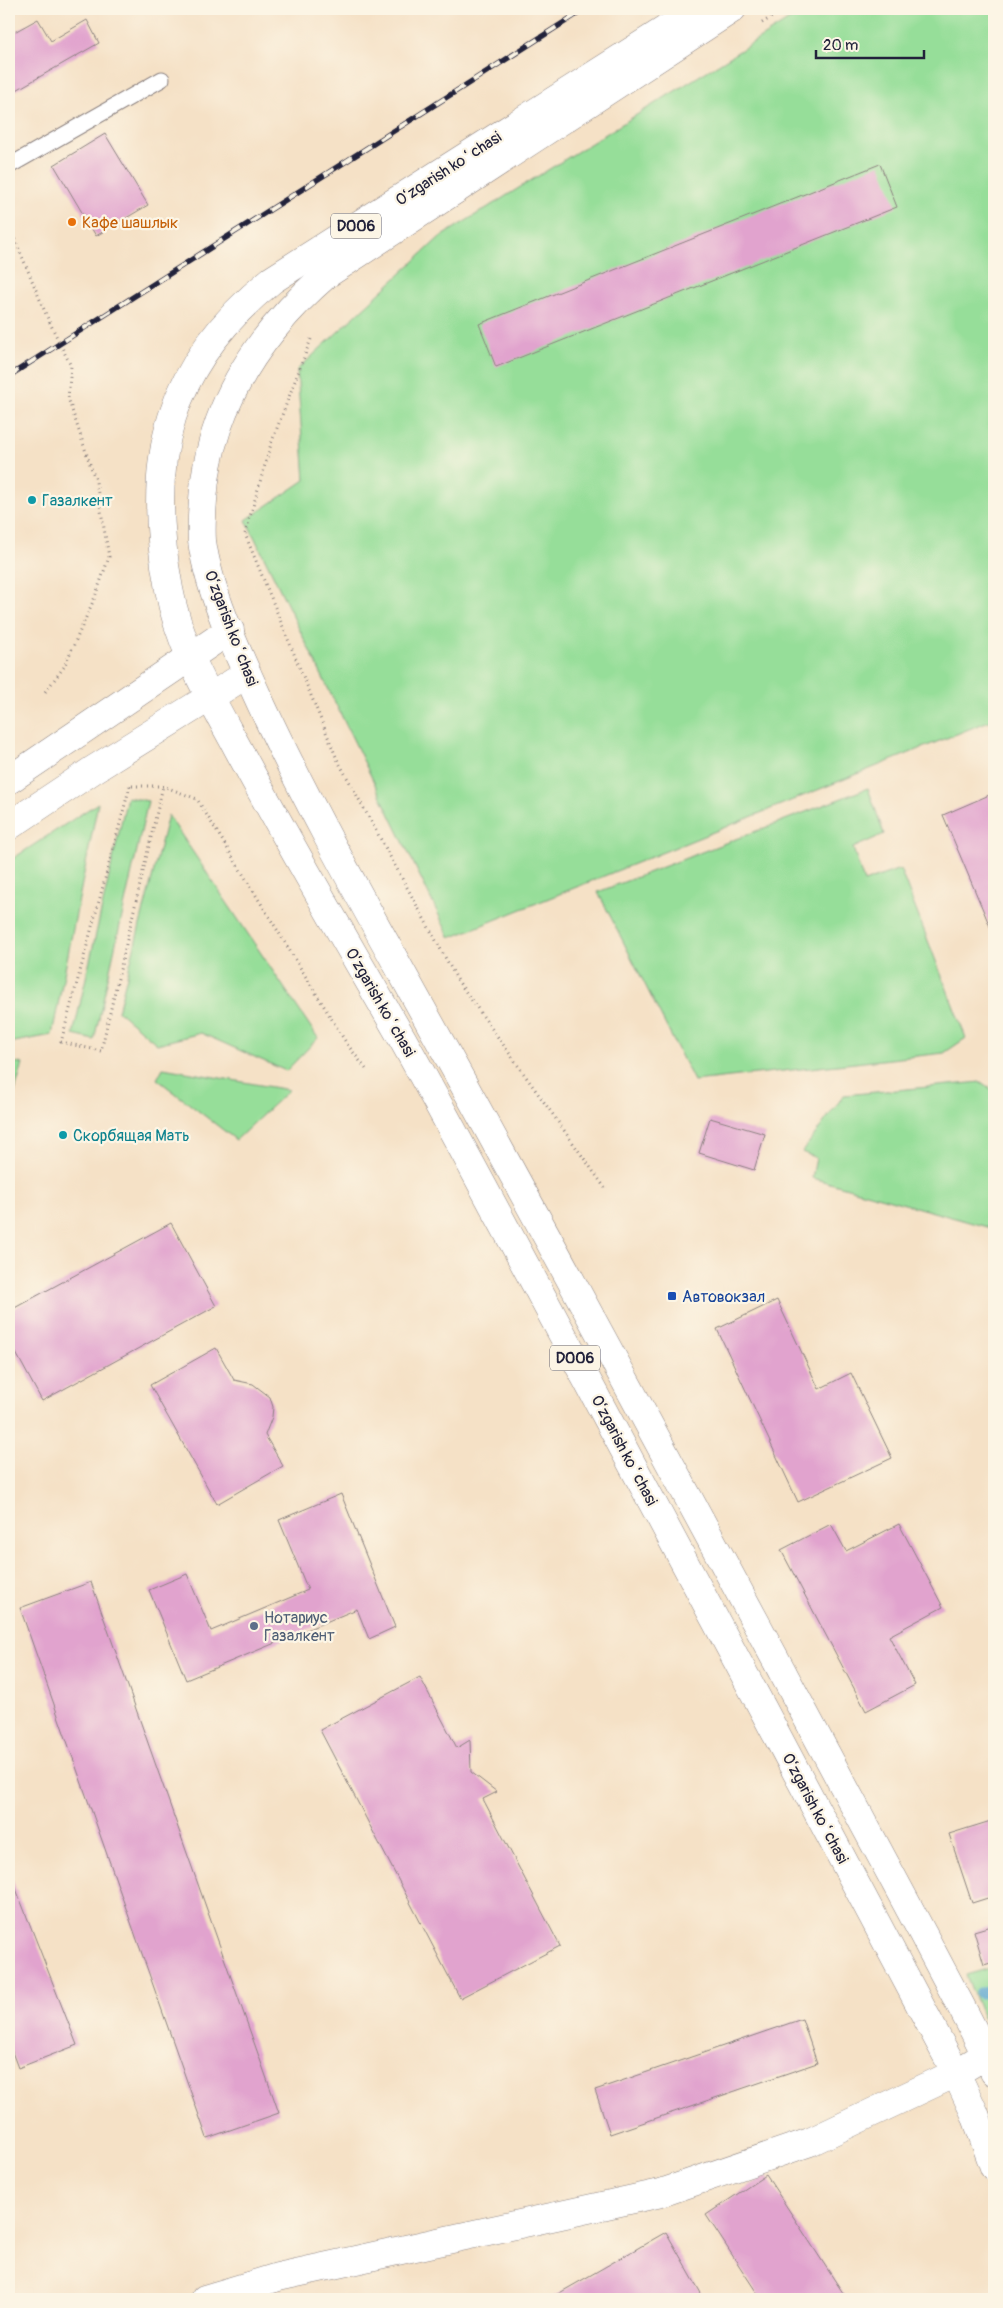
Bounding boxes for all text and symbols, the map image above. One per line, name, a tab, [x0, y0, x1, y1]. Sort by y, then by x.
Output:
scale bar	[816, 28, 923, 60]
text: 20 m	[823, 36, 858, 55]
street label: Oʻzgarish koʻchasi	[392, 127, 505, 211]
place label: Кафе шашлык	[82, 213, 178, 233]
road number: D006	[331, 214, 381, 238]
marker: Кафе шашлык	[66, 216, 78, 228]
place label: Газалкент	[42, 491, 113, 511]
marker: Газалкент	[26, 494, 38, 506]
street label: Oʻzgarish koʻchasi	[200, 568, 262, 689]
street label: Oʻzgarish koʻchasi	[341, 945, 419, 1061]
place label: Скорбящая Мать	[73, 1126, 190, 1146]
marker: Скорбящая Мать	[57, 1129, 69, 1141]
place label: Автовокзал	[682, 1287, 765, 1307]
marker: Автовокзал	[666, 1290, 678, 1302]
road number: D006	[550, 1346, 600, 1370]
street label: Oʻzgarish koʻchasi	[587, 1392, 662, 1509]
place label: Нотариус Газалкент	[264, 1608, 335, 1646]
marker: Нотариус Газалкент	[248, 1620, 260, 1632]
street label: Oʻzgarish koʻchasi	[778, 1750, 853, 1867]

